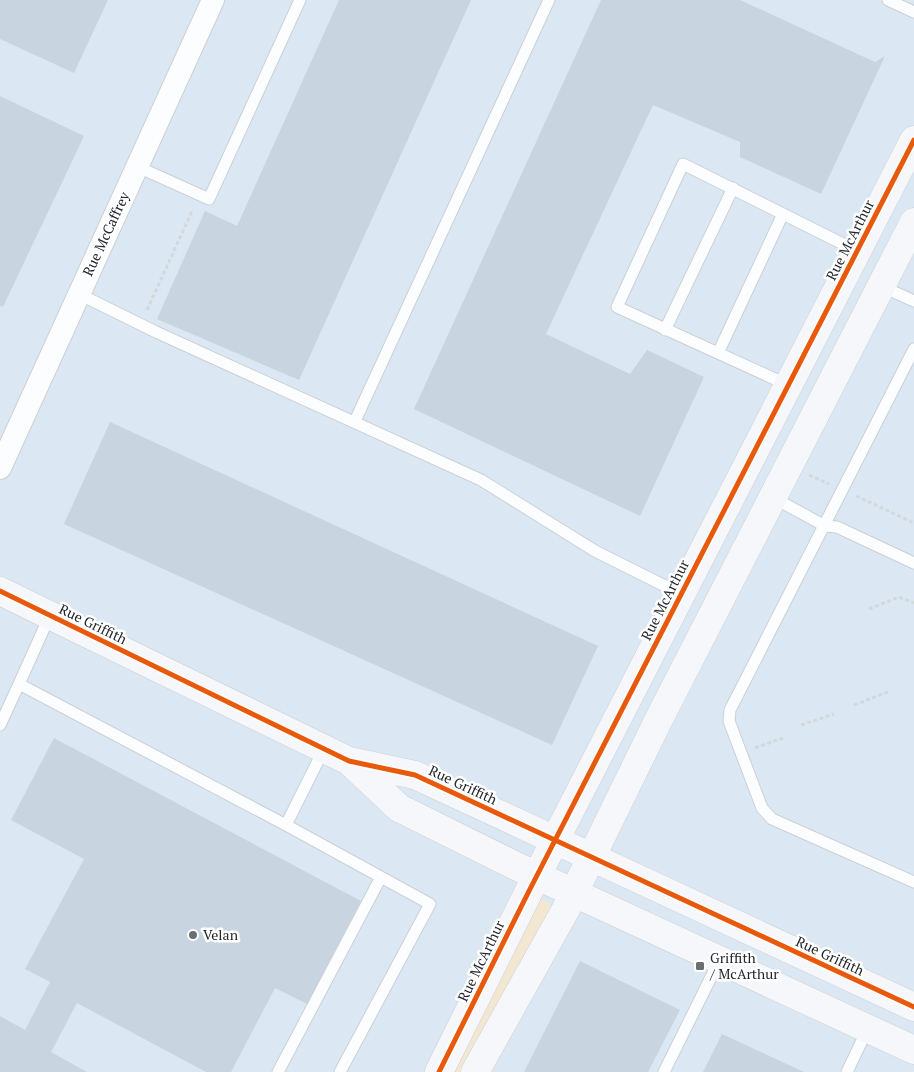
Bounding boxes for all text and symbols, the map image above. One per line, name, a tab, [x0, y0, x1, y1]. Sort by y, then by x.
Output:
street label: Rue McCaffrey	[78, 188, 134, 279]
street label: Rue McArthur	[821, 196, 878, 283]
street label: Rue McArthur	[636, 556, 693, 643]
street label: Rue Griffith	[56, 599, 130, 648]
street label: Rue Griffith	[426, 760, 500, 809]
street label: Rue McArthur	[453, 917, 509, 1004]
place label: Velan	[203, 925, 239, 944]
marker: Velan	[187, 929, 199, 941]
street label: Rue Griffith	[793, 931, 867, 980]
place label: Griffith / McArthur	[709, 948, 779, 983]
marker: Griffith / McArthur	[694, 960, 706, 972]

